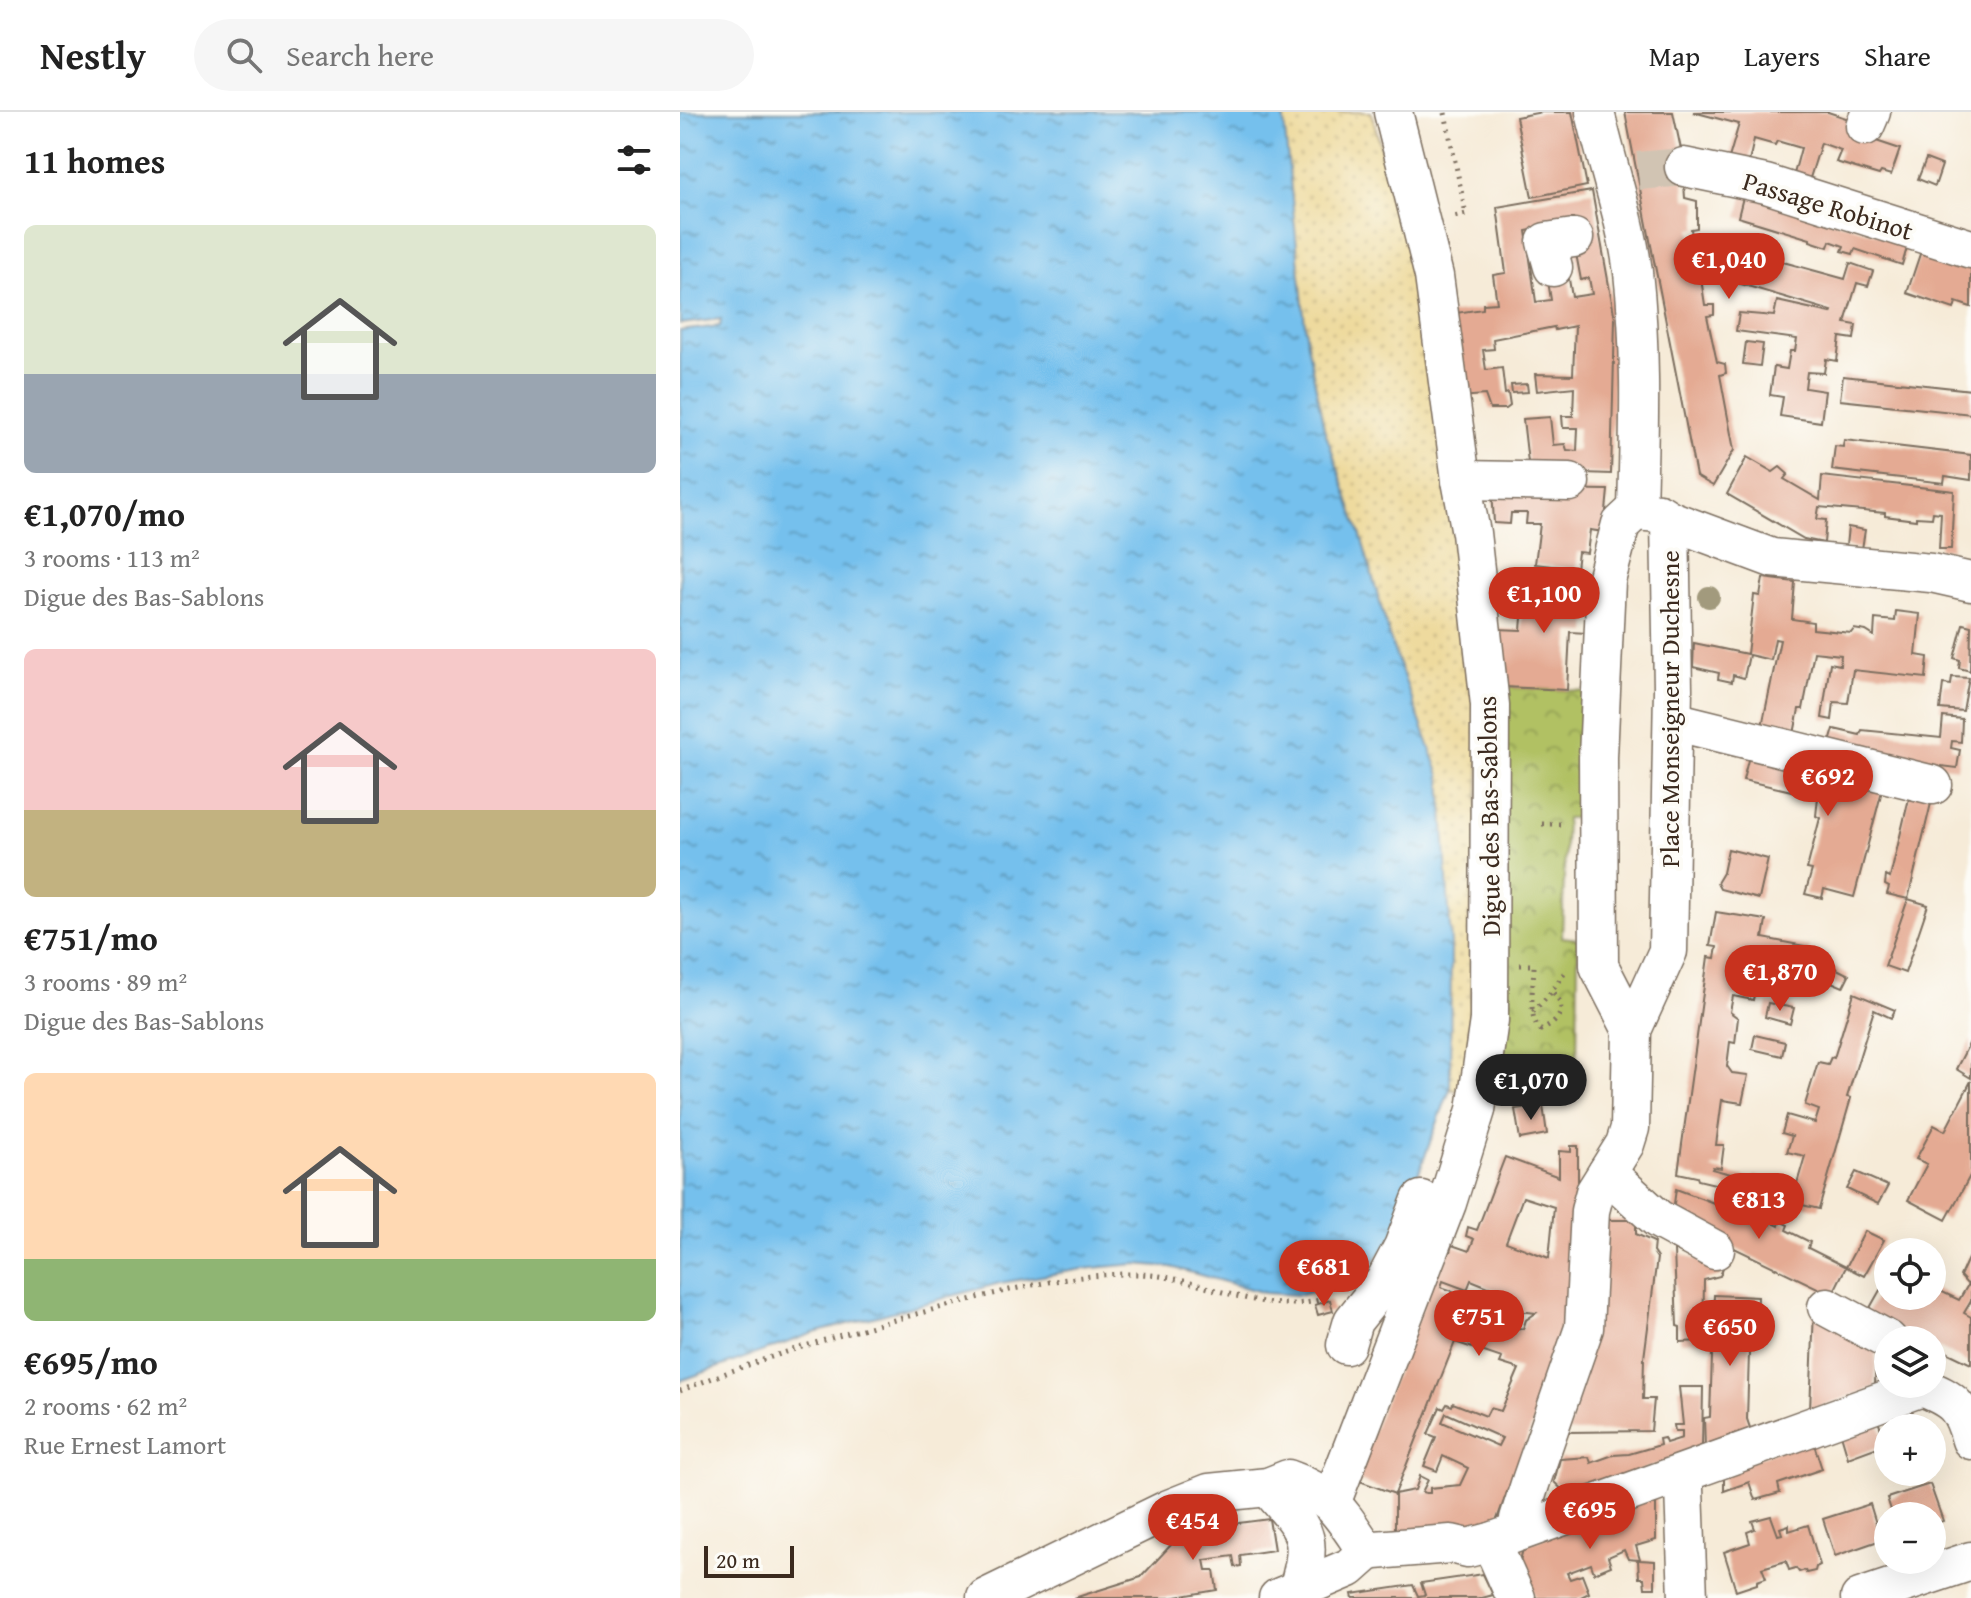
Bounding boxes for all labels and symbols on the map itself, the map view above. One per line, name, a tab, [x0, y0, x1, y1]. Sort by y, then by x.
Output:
street label: Passage Robinot	[1738, 161, 1918, 250]
pin: €1,040	[1664, 233, 1794, 301]
street label: Place Monseigneur Duchesne	[1650, 550, 1689, 868]
pin: €1,100	[1479, 567, 1609, 635]
street label: Digue des Bas-Sablons	[1467, 696, 1510, 937]
pin: €692	[1781, 750, 1875, 818]
pin: €1,870	[1715, 945, 1845, 1013]
pin: €1,070	[1466, 1054, 1596, 1122]
pin: €813	[1712, 1173, 1806, 1241]
pin: €681	[1277, 1240, 1371, 1308]
pin: €751	[1432, 1290, 1526, 1358]
pin: €650	[1683, 1300, 1777, 1368]
pin: €695	[1543, 1483, 1637, 1551]
pin: €454	[1146, 1494, 1240, 1562]
scale bar	[704, 1542, 794, 1578]

